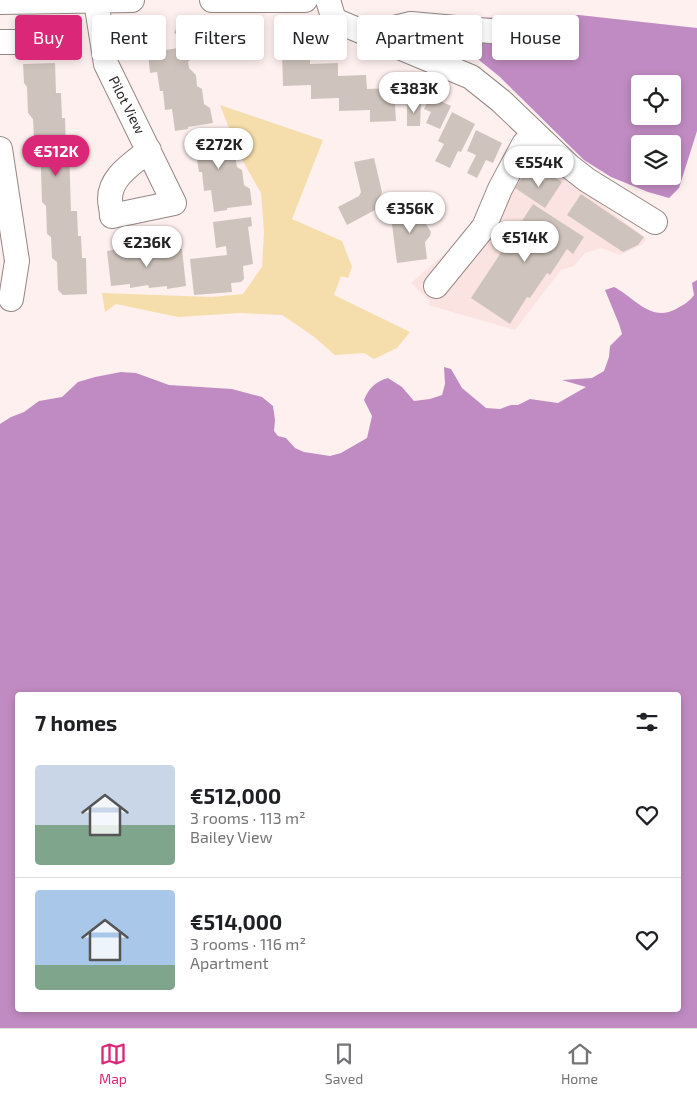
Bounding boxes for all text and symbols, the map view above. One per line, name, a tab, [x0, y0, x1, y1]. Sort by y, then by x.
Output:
chip: Buy	[15, 15, 82, 60]
chip: Rent	[92, 15, 166, 60]
chip: Filters	[176, 15, 264, 60]
chip: New	[274, 15, 347, 60]
chip: Apartment	[357, 15, 482, 60]
chip: House	[492, 15, 579, 60]
pin: €383K	[379, 72, 449, 114]
street label: Pilot View	[106, 73, 150, 137]
map controls	[631, 75, 681, 185]
button: locate	[631, 75, 681, 125]
text: €383K	[390, 78, 438, 97]
pin: €272K	[184, 128, 254, 170]
pin: €512K	[21, 134, 91, 177]
text: €272K	[195, 134, 243, 153]
button: layers	[631, 135, 681, 185]
text: €512K	[33, 141, 79, 160]
pin: €554K	[504, 146, 574, 188]
text: €554K	[515, 152, 563, 171]
pin: €356K	[375, 192, 445, 234]
text: €356K	[386, 198, 434, 217]
pin: €514K	[490, 220, 560, 263]
pin: €236K	[112, 226, 182, 268]
text: €514K	[502, 227, 548, 246]
text: €236K	[123, 232, 171, 251]
icon: filters	[633, 708, 661, 736]
text: 7 homes	[35, 710, 117, 735]
text: €512,000	[190, 783, 281, 808]
icon: home	[75, 785, 135, 845]
icon: heart	[633, 801, 661, 829]
text: 3 rooms · 113 m²	[190, 808, 306, 827]
text: Bailey View	[190, 827, 273, 846]
text: €514,000	[190, 909, 282, 934]
icon: home	[75, 910, 135, 970]
icon: heart	[633, 926, 661, 954]
text: 3 rooms · 116 m²	[190, 934, 306, 953]
text: Apartment	[190, 953, 269, 972]
tab: Map	[99, 1040, 127, 1087]
tab: Saved	[325, 1040, 363, 1087]
tab: Home	[561, 1040, 598, 1087]

